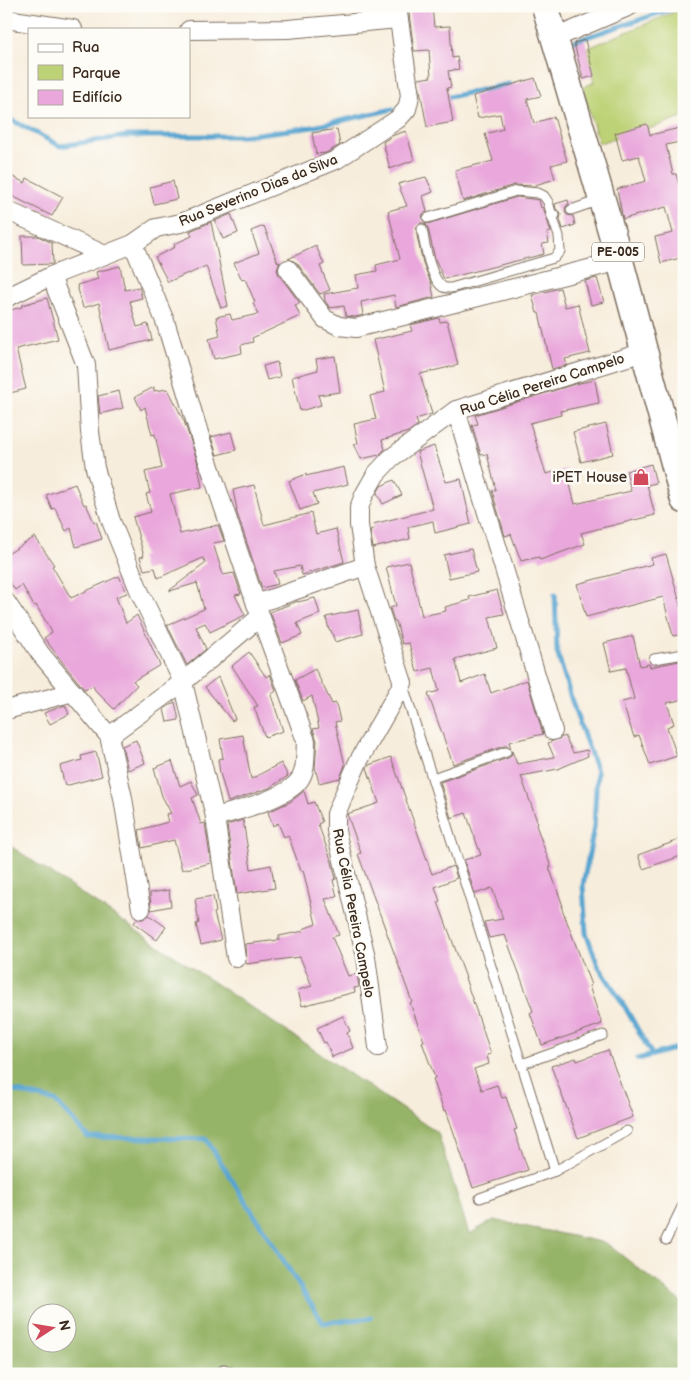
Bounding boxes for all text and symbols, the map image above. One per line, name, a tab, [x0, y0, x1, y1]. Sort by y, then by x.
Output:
legend	[28, 28, 190, 118]
text: Rua	[72, 38, 100, 57]
text: Parque	[72, 64, 121, 83]
text: Edifício	[72, 88, 122, 107]
street label: Rua Severino Dias da Silva	[176, 151, 340, 230]
road number: PE-005	[592, 242, 644, 262]
street label: Rua Célia Pereira Campelo	[458, 350, 627, 419]
shop icon: iPET House	[631, 467, 651, 487]
place label: iPET House	[552, 469, 627, 486]
street label: Rua Célia Pereira Campelo	[329, 827, 378, 999]
north arrow	[28, 1302, 78, 1352]
text: N	[55, 1318, 74, 1332]

